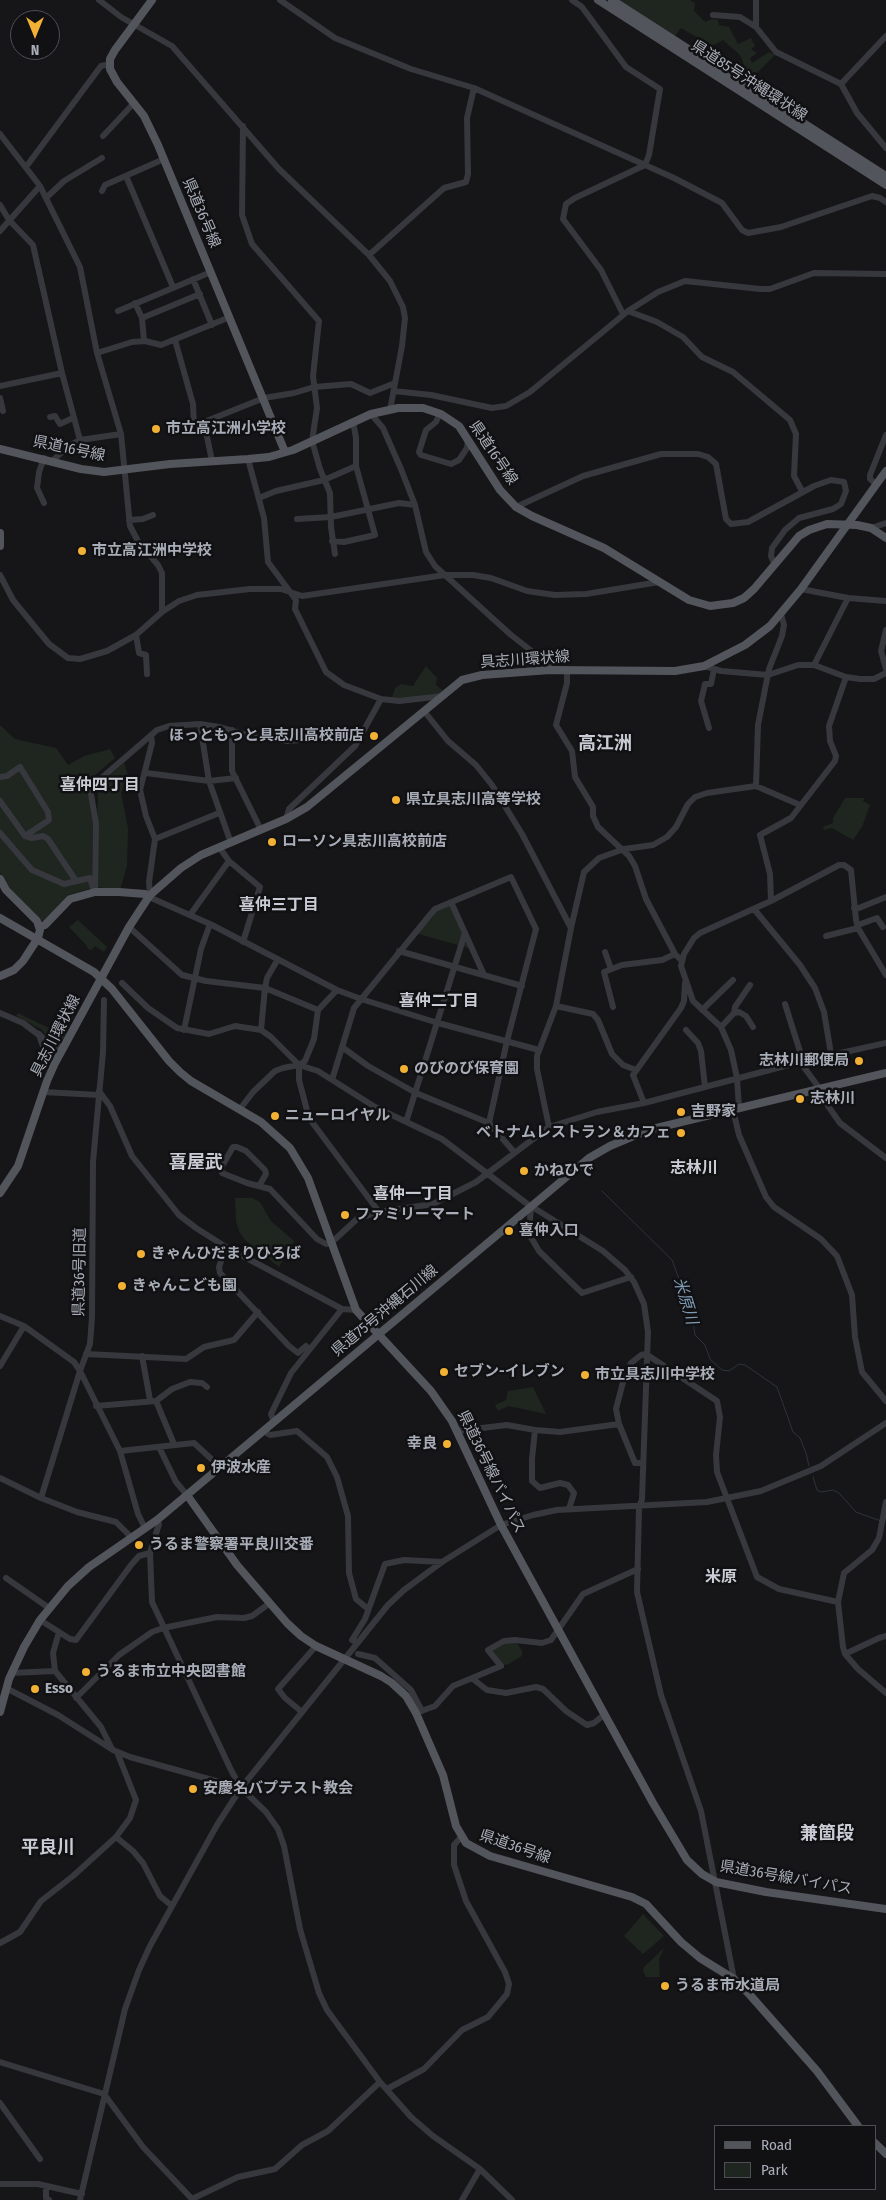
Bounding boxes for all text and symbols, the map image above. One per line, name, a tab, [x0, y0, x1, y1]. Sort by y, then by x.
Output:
north arrow	[10, 10, 60, 60]
street label: 県道85号沖縄環状線	[688, 37, 810, 125]
text: N	[31, 41, 39, 58]
street label: 県道36号線	[178, 175, 224, 251]
street label: 県道16号線	[465, 418, 521, 488]
place label: 市立高江洲小学校	[166, 420, 286, 438]
marker: 市立高江洲小学校	[150, 423, 162, 435]
street label: 県道16号線	[31, 433, 107, 465]
place label: 市立高江洲中学校	[92, 542, 212, 560]
marker: 市立高江洲中学校	[76, 545, 88, 557]
street label: 具志川環状線	[479, 648, 571, 672]
place label: ほっともっと具志川高校前店	[169, 727, 364, 745]
marker: ほっともっと具志川高校前店	[368, 730, 380, 742]
district label: 高江洲	[578, 733, 632, 755]
district label: 喜仲四丁目	[60, 776, 140, 796]
place label: 県立具志川高等学校	[406, 791, 541, 809]
marker: 県立具志川高等学校	[390, 794, 402, 806]
place label: ローソン具志川高校前店	[282, 833, 447, 851]
marker: ローソン具志川高校前店	[266, 836, 278, 848]
district label: 喜仲三丁目	[239, 896, 319, 916]
street label: 具志川環状線	[28, 992, 84, 1080]
district label: 喜仲二丁目	[399, 992, 479, 1012]
place label: 志林川郵便局	[759, 1052, 849, 1070]
marker: 志林川郵便局	[853, 1055, 865, 1067]
place label: のびのび保育園	[414, 1060, 519, 1078]
marker: のびのび保育園	[398, 1063, 410, 1075]
place label: 志林川	[810, 1090, 855, 1108]
marker: 志林川	[794, 1093, 806, 1105]
place label: 吉野家	[691, 1103, 736, 1121]
marker: 吉野家	[675, 1106, 687, 1118]
place label: ニューロイヤル	[285, 1107, 390, 1125]
marker: ニューロイヤル	[269, 1110, 281, 1122]
place label: ベトナムレストラン＆カフェ	[476, 1124, 671, 1142]
marker: ベトナムレストラン＆カフェ	[675, 1127, 687, 1139]
district label: 喜屋武	[169, 1152, 223, 1174]
district label: 志林川	[670, 1159, 718, 1179]
place label: かねひで	[534, 1162, 594, 1180]
marker: かねひで	[518, 1165, 530, 1177]
district label: 喜仲一丁目	[373, 1185, 453, 1205]
place label: ファミリーマート	[355, 1206, 475, 1224]
marker: ファミリーマート	[339, 1209, 351, 1221]
place label: 喜仲入口	[519, 1222, 579, 1240]
marker: 喜仲入口	[503, 1225, 515, 1237]
street label: 県道36号旧道	[70, 1227, 90, 1317]
place label: きゃんひだまりひろば	[151, 1245, 301, 1263]
marker: きゃんひだまりひろば	[135, 1248, 147, 1260]
street label: 県道75号沖縄石川線	[328, 1261, 442, 1361]
water label: 米原川	[669, 1275, 701, 1327]
place label: きゃんこども園	[132, 1277, 237, 1295]
marker: きゃんこども園	[116, 1280, 128, 1292]
place label: セブン-イレブン	[454, 1363, 565, 1381]
marker: セブン-イレブン	[438, 1366, 450, 1378]
place label: 市立具志川中学校	[595, 1366, 715, 1384]
marker: 市立具志川中学校	[579, 1369, 591, 1381]
street label: 県道36号線バイパス	[453, 1408, 529, 1536]
place label: 幸良	[407, 1435, 437, 1453]
marker: 幸良	[441, 1438, 453, 1450]
place label: 伊波水産	[211, 1459, 271, 1477]
marker: 伊波水産	[195, 1462, 207, 1474]
place label: うるま警察署平良川交番	[149, 1536, 314, 1554]
marker: うるま警察署平良川交番	[133, 1539, 145, 1551]
district label: 米原	[705, 1568, 737, 1588]
place label: うるま市立中央図書館	[96, 1663, 246, 1681]
marker: うるま市立中央図書館	[80, 1666, 92, 1678]
place label: Esso	[45, 1680, 73, 1698]
marker: Esso	[29, 1683, 41, 1695]
place label: 安慶名バプテスト教会	[203, 1780, 353, 1798]
marker: 安慶名バプテスト教会	[187, 1783, 199, 1795]
district label: 兼箇段	[800, 1823, 854, 1845]
street label: 県道36号線	[477, 1826, 553, 1868]
district label: 平良川	[21, 1837, 75, 1859]
street label: 県道36号線バイパス	[718, 1857, 854, 1899]
place label: うるま市水道局	[675, 1977, 780, 1995]
marker: うるま市水道局	[659, 1980, 671, 1992]
legend	[714, 2125, 876, 2190]
text: Road	[761, 2136, 792, 2154]
text: Park	[761, 2161, 788, 2179]

